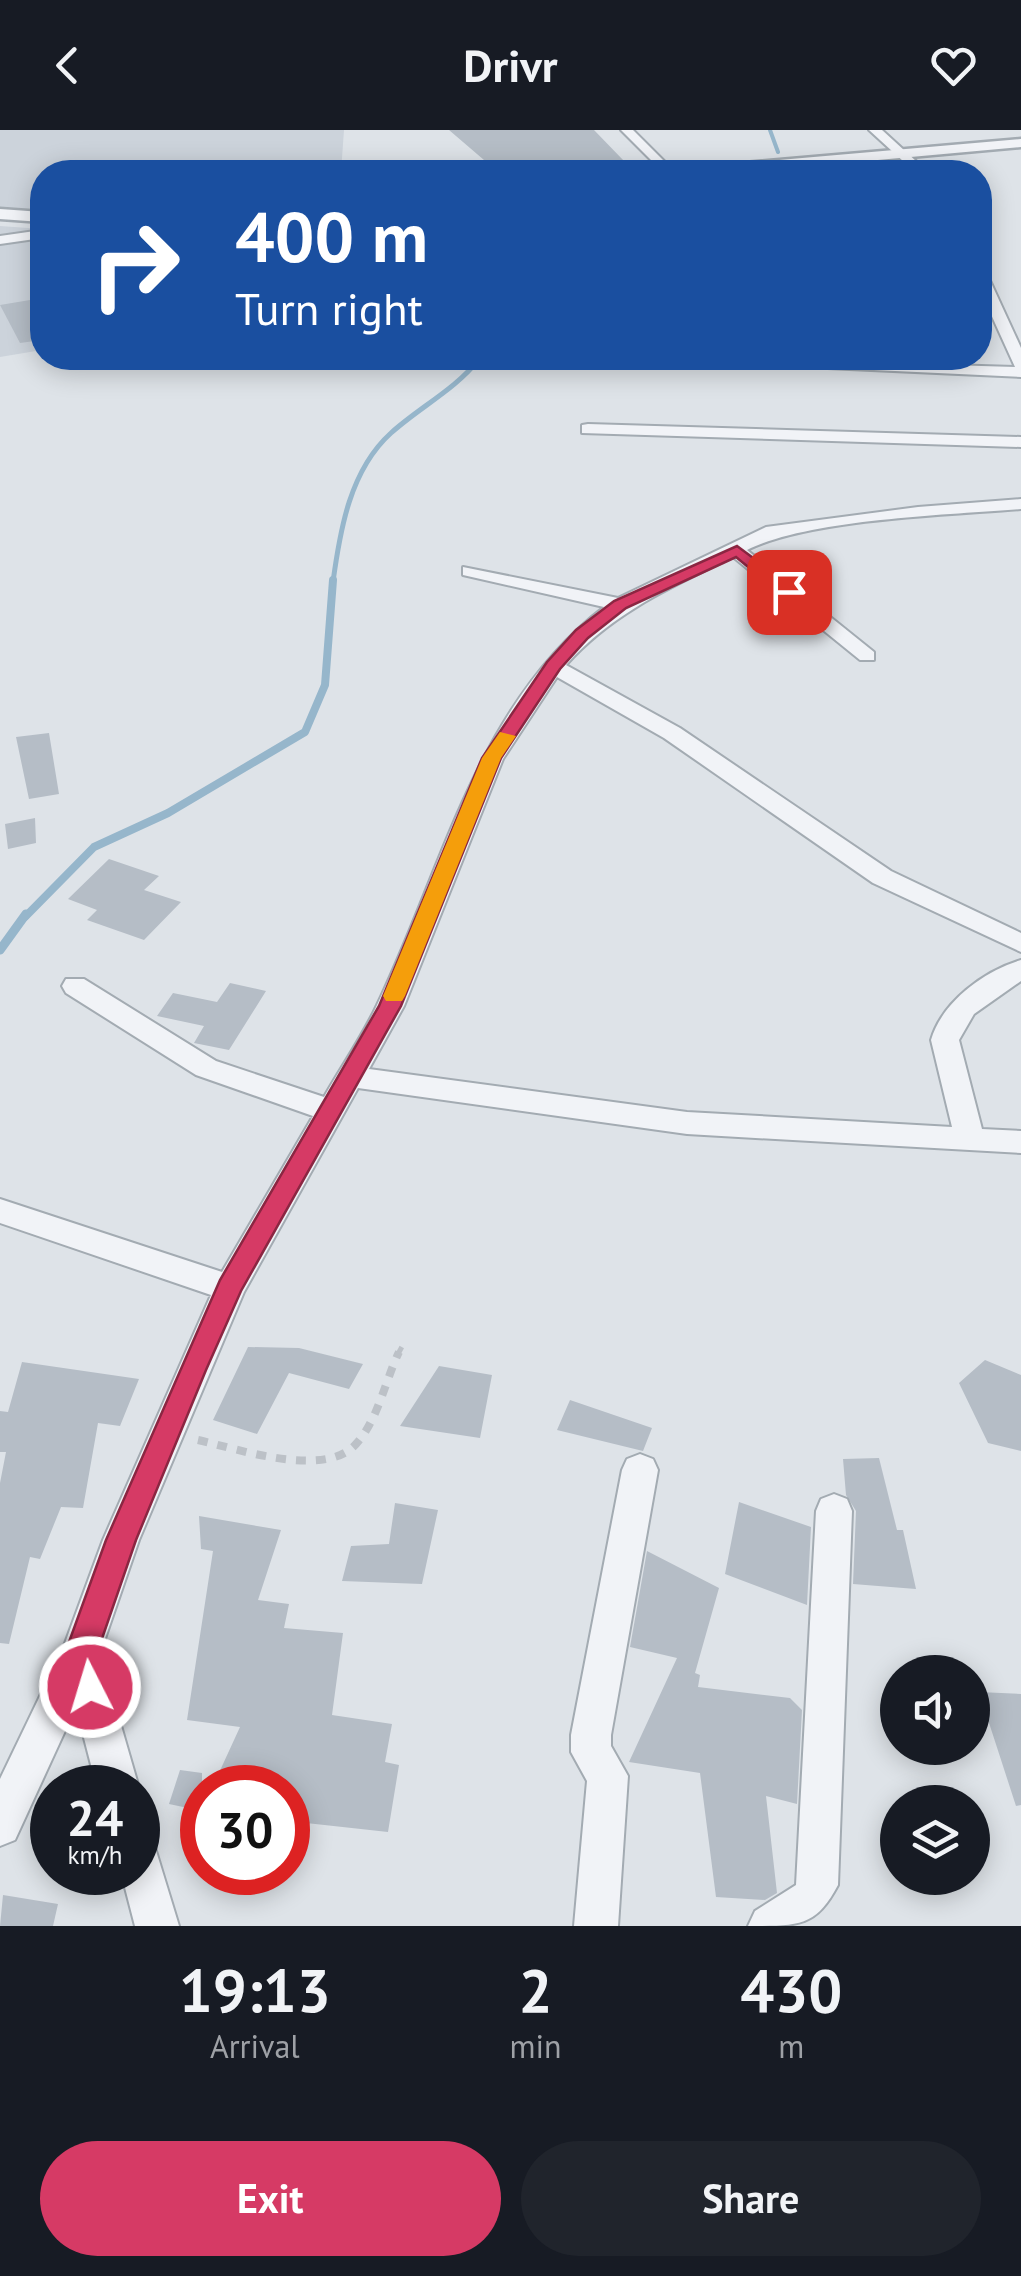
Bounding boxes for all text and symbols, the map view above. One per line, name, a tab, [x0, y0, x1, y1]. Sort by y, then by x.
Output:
text: Drivr	[463, 36, 558, 94]
icon: back	[40, 38, 95, 93]
icon: heart	[926, 38, 981, 93]
text: 400 m	[235, 191, 428, 281]
icon: right	[70, 200, 200, 330]
text: Turn right	[235, 279, 423, 337]
pin	[747, 550, 832, 635]
icon: arrive	[762, 565, 817, 620]
position arrow	[38, 1635, 142, 1739]
map controls	[880, 1655, 990, 1895]
button: sound	[880, 1655, 990, 1765]
speed limit sign: 30	[180, 1765, 310, 1895]
text: 24	[67, 1785, 123, 1850]
button: layers	[880, 1785, 990, 1895]
text: km/h	[68, 1839, 122, 1871]
text: 19:13	[179, 1951, 331, 2029]
text: 2	[519, 1951, 553, 2029]
text: 430	[740, 1951, 842, 2029]
text: Arrival	[210, 2025, 300, 2067]
text: min	[510, 2025, 562, 2067]
text: m	[778, 2025, 804, 2067]
button: Exit	[40, 2141, 501, 2256]
button: Share	[521, 2141, 981, 2256]

